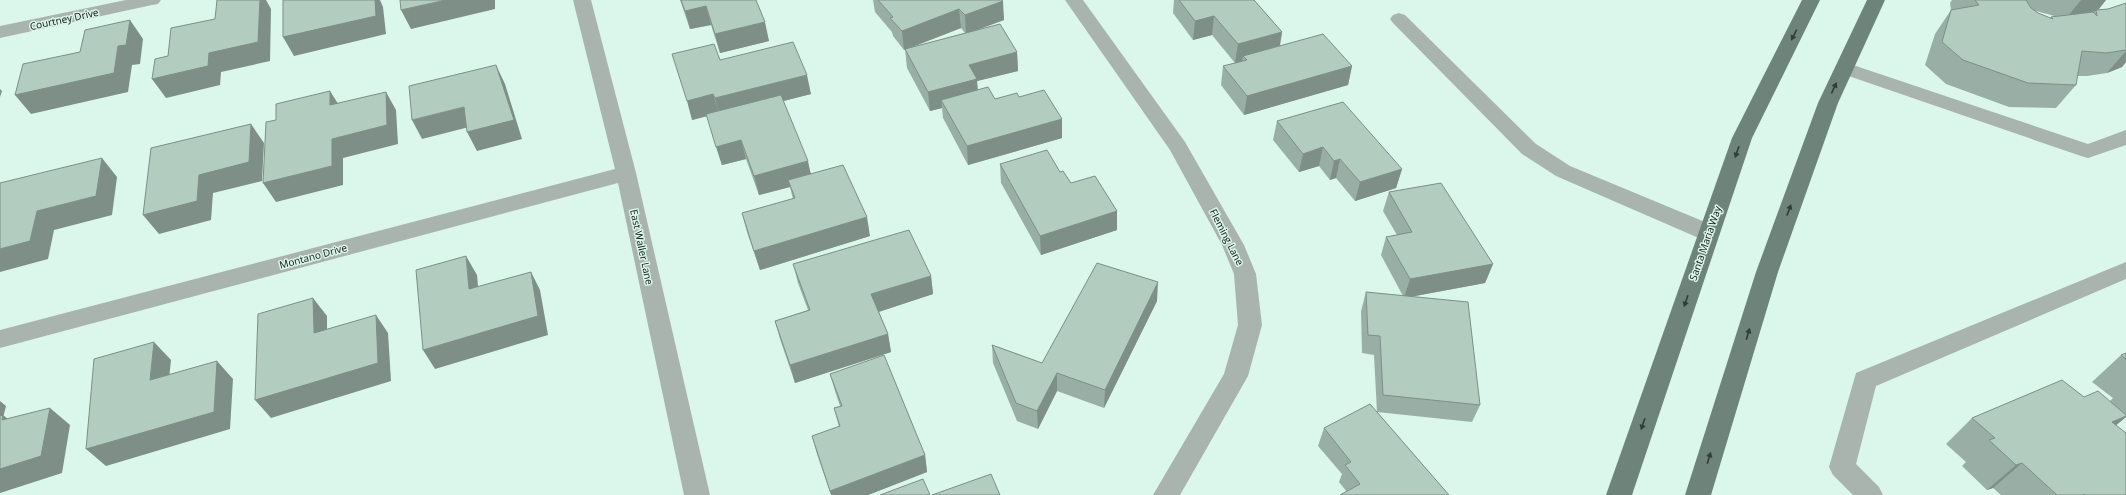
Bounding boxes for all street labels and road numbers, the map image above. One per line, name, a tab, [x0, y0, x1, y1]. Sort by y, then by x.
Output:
street label: Courtney Drive	[28, 5, 100, 33]
street label: Santa Maria Way	[1686, 203, 1725, 282]
street label: Fleming Lane	[1207, 206, 1247, 268]
street label: East Waller Lane	[627, 208, 657, 286]
street label: Montano Drive	[278, 240, 349, 272]

